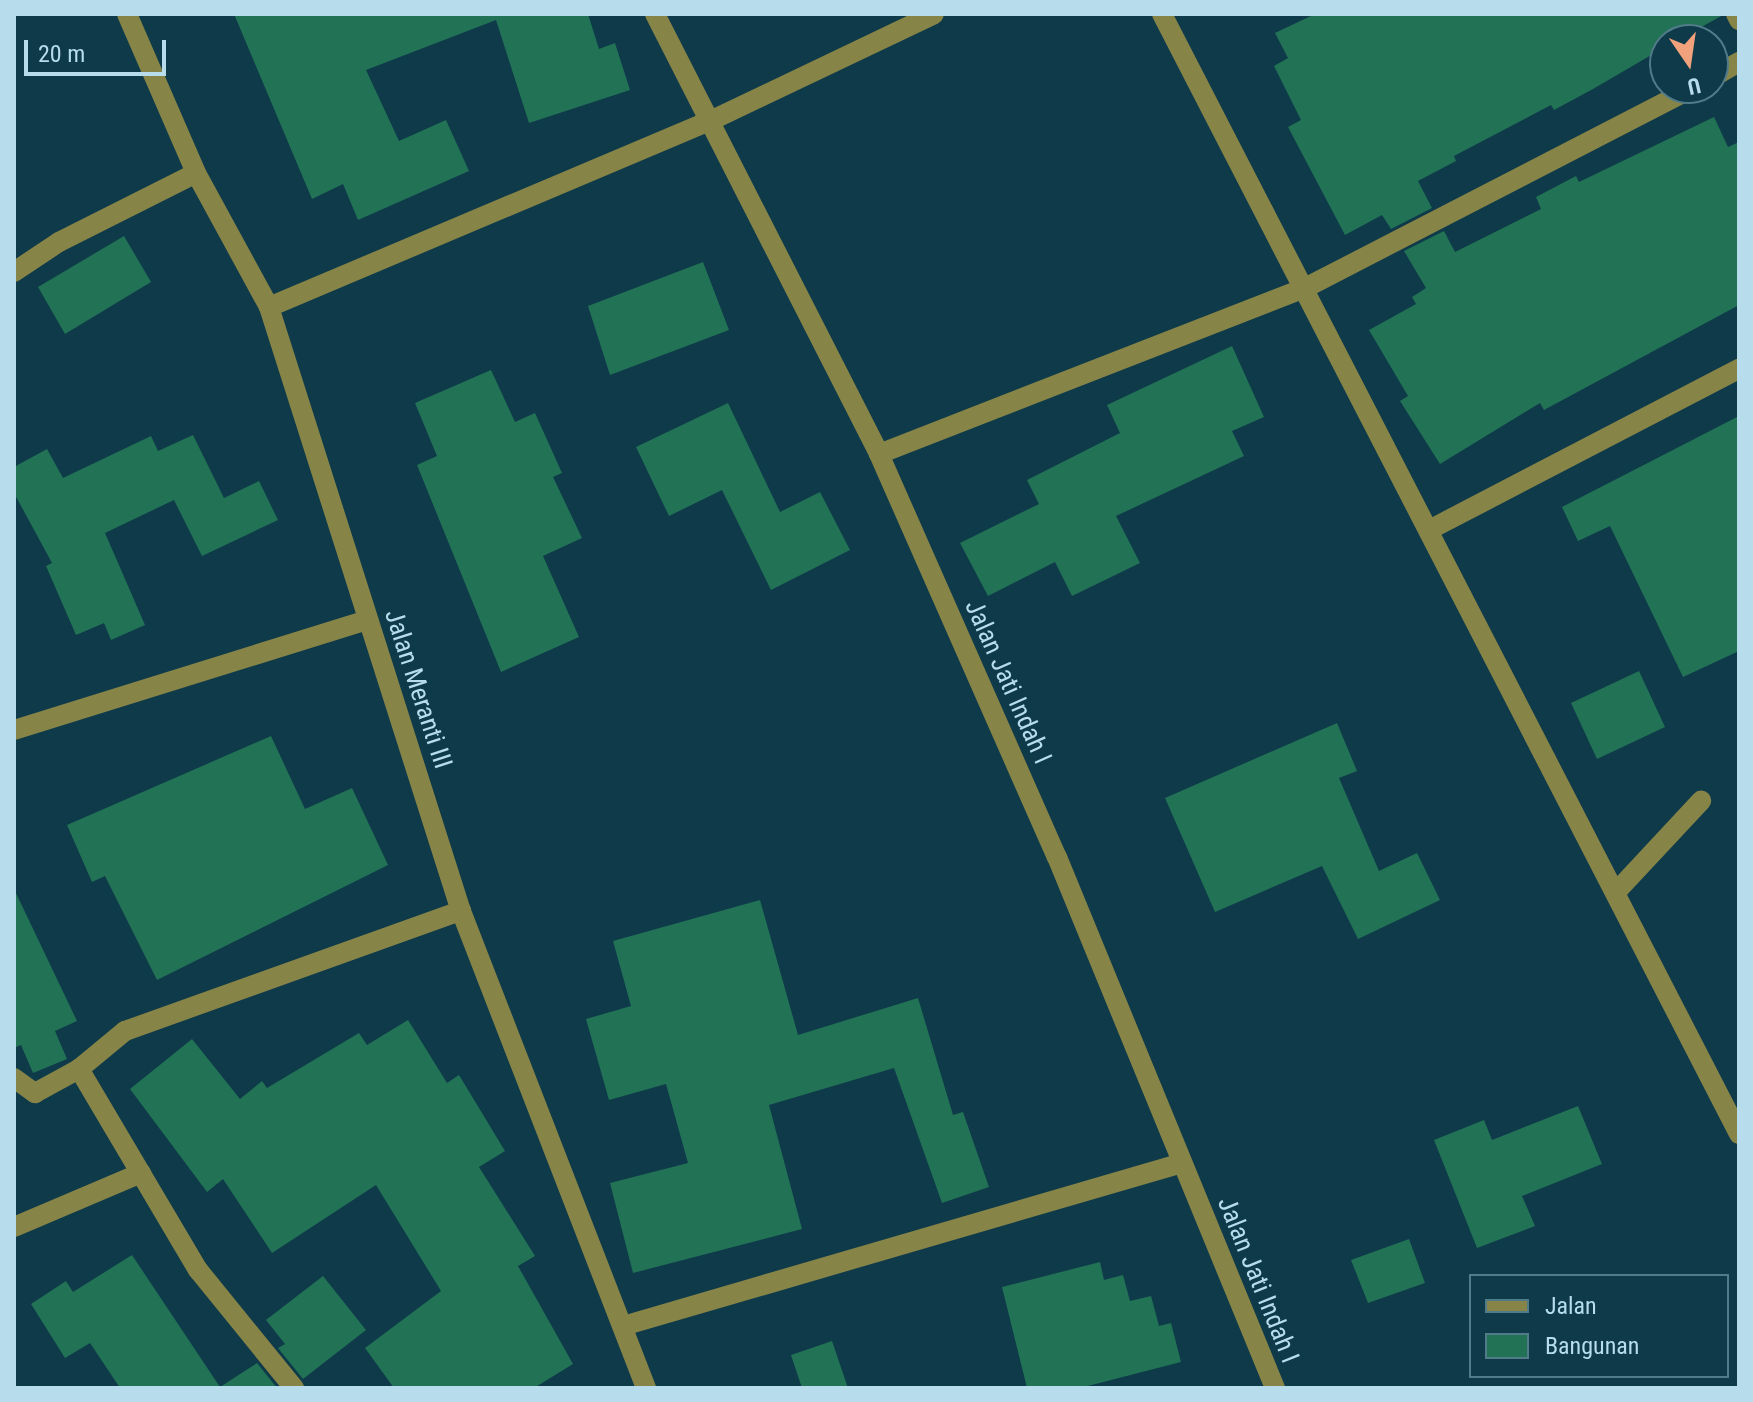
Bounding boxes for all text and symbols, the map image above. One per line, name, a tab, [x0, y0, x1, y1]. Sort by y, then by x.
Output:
scale bar	[28, 24, 170, 74]
north arrow	[1649, 24, 1729, 104]
text: 20 m	[38, 40, 85, 68]
text: U	[1685, 72, 1703, 100]
street label: Jalan Jati Indah I	[958, 595, 1058, 769]
street label: Jalan Meranti III	[378, 606, 458, 772]
street label: Jalan Jati Indah I	[1211, 1193, 1305, 1367]
legend	[1469, 1274, 1729, 1378]
text: Jalan	[1545, 1292, 1597, 1320]
text: Bangunan	[1545, 1332, 1639, 1360]

